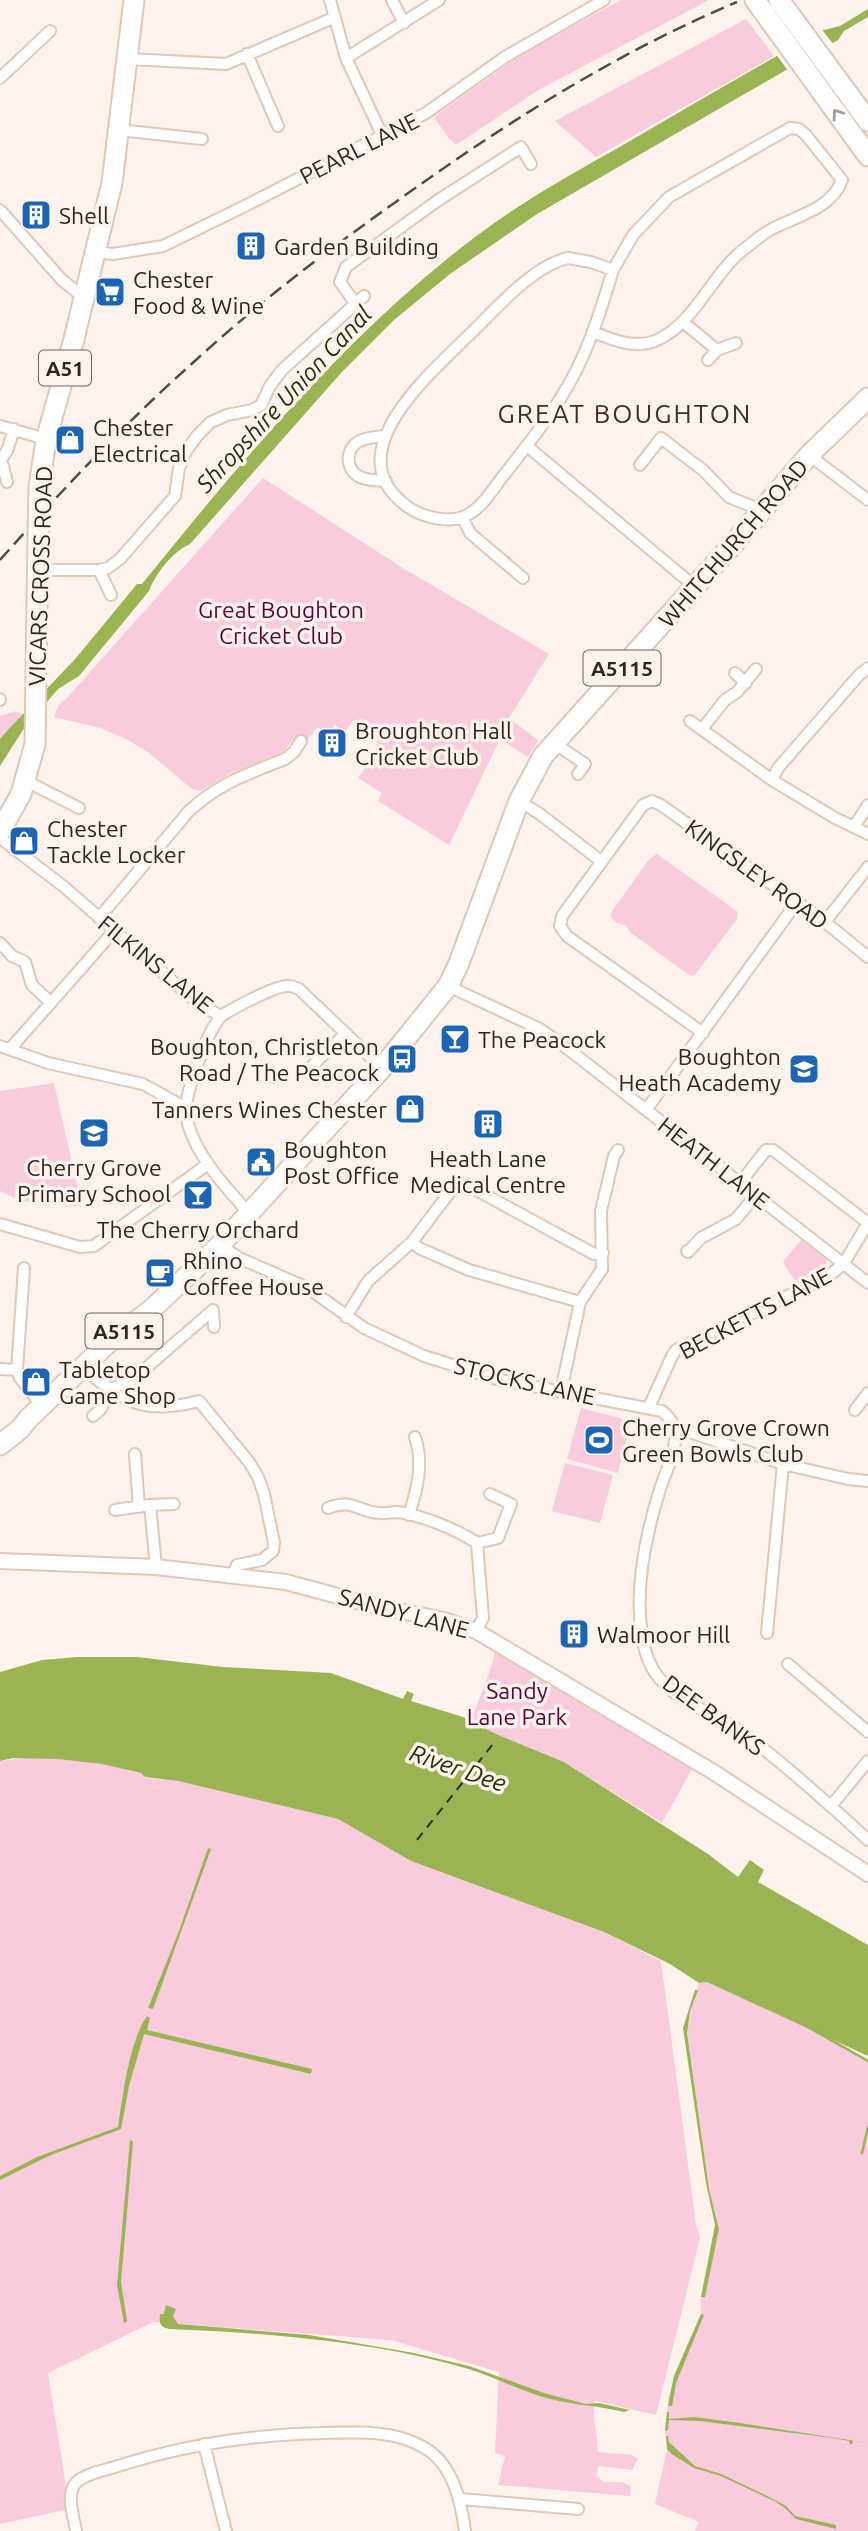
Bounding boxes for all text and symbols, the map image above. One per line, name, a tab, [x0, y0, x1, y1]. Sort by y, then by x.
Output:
street label: PEARL LANE	[295, 107, 423, 189]
one-way arrow	[833, 109, 845, 121]
building icon: Shell	[19, 198, 53, 232]
place label: Shell	[59, 203, 109, 228]
building icon: Garden Building	[234, 229, 268, 263]
place label: Garden Building	[274, 234, 439, 259]
place label: Chester Food & Wine	[133, 267, 264, 318]
supermarket icon: Chester Food & Wine	[93, 275, 127, 309]
water label: Shropshire Union Canal	[190, 300, 377, 498]
road number: A51	[39, 350, 91, 386]
district label: GREAT BOUGHTON	[498, 399, 752, 428]
place label: Chester Electrical	[93, 415, 187, 466]
shop icon: Chester Electrical	[53, 423, 87, 457]
street label: WHITCHURCH ROAD	[653, 454, 813, 632]
street label: VICARS CROSS ROAD	[24, 465, 56, 687]
park label: Great Boughton Cricket Club	[198, 597, 364, 648]
road number: A5115	[584, 650, 660, 686]
place label: Broughton Hall Cricket Club	[355, 718, 512, 769]
building icon: Broughton Hall Cricket Club	[315, 726, 349, 760]
street label: KINGSLEY ROAD	[681, 814, 833, 934]
place label: Chester Tackle Locker	[47, 816, 186, 867]
shop icon: Chester Tackle Locker	[7, 824, 41, 858]
street label: FILKINS LANE	[94, 910, 218, 1018]
bar icon: The Peacock	[438, 1022, 472, 1056]
place label: The Peacock	[478, 1027, 606, 1052]
place label: Boughton, Christleton Road / The Peacock	[150, 1034, 379, 1085]
bus stop icon: Boughton, Christleton Road / The Peacock	[385, 1042, 419, 1076]
place label: Boughton Heath Academy	[619, 1044, 781, 1095]
school or university icon: Boughton Heath Academy	[787, 1052, 821, 1086]
shop icon: Tanners Wines Chester	[393, 1092, 427, 1126]
place label: Tanners Wines Chester	[152, 1097, 387, 1122]
building icon: Heath Lane Medical Centre	[471, 1107, 505, 1141]
street label: HEATH LANE	[654, 1112, 774, 1214]
school or university icon: Cherry Grove Primary School	[77, 1116, 111, 1150]
place label: Boughton Post Office	[284, 1137, 400, 1188]
public building icon: Boughton Post Office	[244, 1145, 278, 1179]
place label: Heath Lane Medical Centre	[410, 1146, 566, 1197]
place label: Cherry Grove Primary School	[17, 1155, 171, 1206]
bar icon: The Cherry Orchard	[181, 1178, 215, 1212]
place label: The Cherry Orchard	[97, 1217, 299, 1242]
place label: Rhino Coffee House	[183, 1248, 324, 1299]
cafe icon: Rhino Coffee House	[143, 1256, 177, 1290]
street label: BECKETTS LANE	[675, 1262, 835, 1364]
road number: A5115	[86, 1314, 162, 1348]
street label: STOCKS LANE	[452, 1353, 598, 1409]
place label: Tabletop Game Shop	[59, 1357, 176, 1408]
shop icon: Tabletop Game Shop	[19, 1365, 53, 1399]
place label: Cherry Grove Crown Green Bowls Club	[622, 1415, 830, 1466]
sports icon: Cherry Grove Crown Green Bowls Club	[582, 1423, 616, 1457]
street label: SANDY LANE	[336, 1584, 472, 1642]
building icon: Walmoor Hill	[557, 1617, 591, 1651]
place label: Walmoor Hill	[597, 1622, 730, 1647]
street label: DEE BANKS	[658, 1670, 770, 1760]
park label: Sandy Lane Park	[467, 1678, 568, 1729]
water label: River Dee	[406, 1739, 510, 1797]

